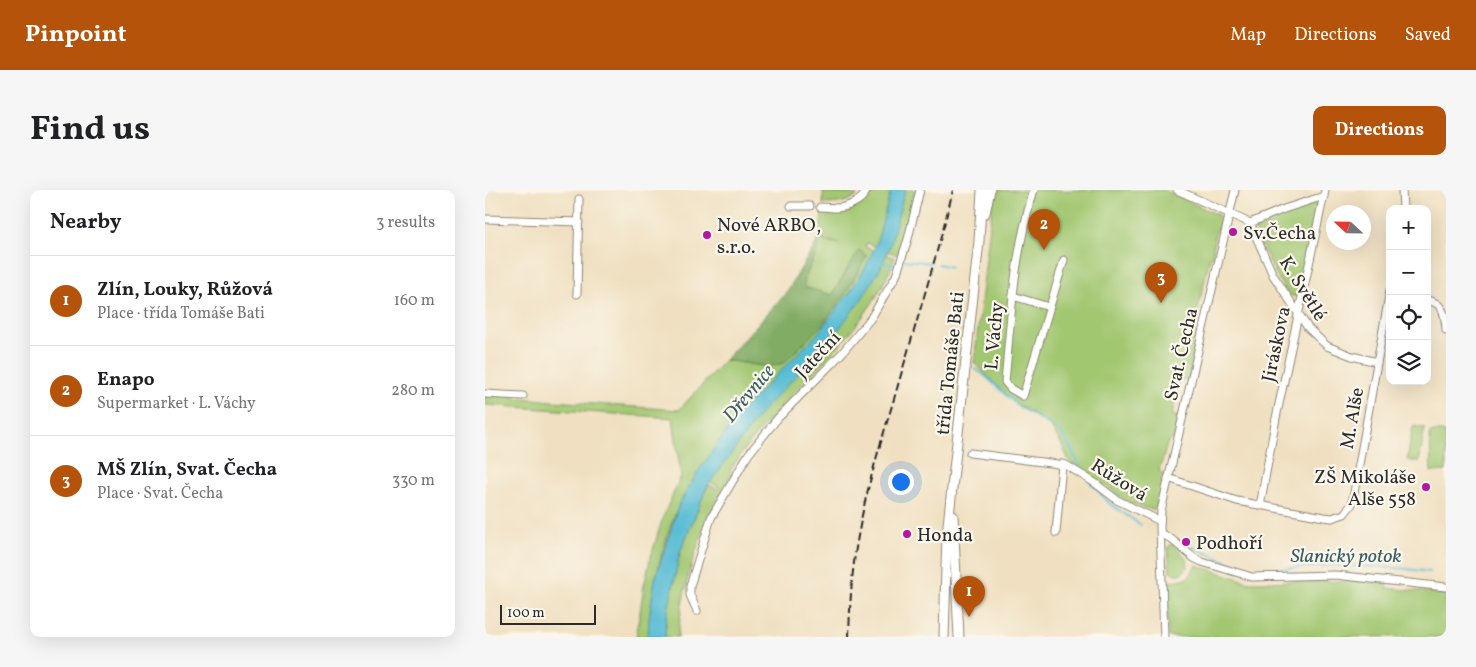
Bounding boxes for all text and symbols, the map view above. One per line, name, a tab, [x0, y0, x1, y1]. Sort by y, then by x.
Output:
text: Pinpoint	[25, 18, 127, 52]
text: Map	[1230, 23, 1266, 48]
text: Directions	[1294, 23, 1377, 48]
text: Saved	[1405, 23, 1451, 48]
text: Find us	[30, 106, 150, 154]
button: Directions	[1313, 106, 1446, 155]
north arrow	[1326, 205, 1371, 250]
map controls	[1386, 205, 1431, 385]
button: +	[1386, 205, 1431, 250]
text: Nearby	[50, 208, 121, 237]
pin: 2	[1028, 209, 1060, 250]
text: 3 results	[376, 212, 435, 234]
place label: Nové ARBO, s.r.o.	[717, 213, 821, 261]
place label: Sv.Čecha	[1243, 221, 1316, 247]
marker: Sv.Čecha	[1227, 226, 1239, 238]
marker: Nové ARBO, s.r.o.	[701, 229, 713, 241]
button: −	[1386, 250, 1431, 295]
street label: K. Světlé	[1272, 252, 1332, 326]
pin: 3	[1145, 262, 1177, 303]
text: Zlín, Louky, Růžová	[97, 277, 273, 303]
text: 1	[63, 290, 69, 312]
text: 160 m	[394, 290, 435, 312]
street label: třída Tomáše Bati	[931, 290, 971, 436]
button: locate	[1386, 295, 1431, 340]
street label: L. Váchy	[979, 301, 1011, 371]
text: Place · třída Tomáše Bati	[97, 303, 265, 325]
street label: Jiráskova	[1256, 304, 1298, 385]
street label: Svat. Čecha	[1159, 305, 1205, 404]
street label: Jateční	[790, 326, 847, 385]
button: layers	[1386, 340, 1431, 385]
water label: Dřevnice	[717, 359, 783, 429]
text: Enapo	[97, 367, 155, 393]
text: 2	[62, 380, 70, 402]
text: 280 m	[391, 380, 435, 402]
street label: M. Alše	[1335, 385, 1371, 451]
text: Supermarket · L. Váchy	[97, 393, 256, 415]
street label: Růžová	[1085, 453, 1152, 508]
text: MŠ Zlín, Svat. Čecha	[97, 457, 277, 483]
place label: ZŠ Mikoláše Alše 558	[1314, 465, 1416, 513]
your location	[888, 469, 914, 495]
text: 3	[62, 470, 70, 492]
text: 330 m	[392, 470, 435, 492]
marker: ZŠ Mikoláše Alše 558	[1420, 481, 1432, 493]
text: Place · Svat. Čecha	[97, 483, 223, 505]
place label: Honda	[917, 523, 973, 549]
marker: Honda	[901, 528, 913, 540]
place label: Podhoří	[1196, 531, 1263, 557]
marker: Podhoří	[1180, 536, 1192, 548]
water label: Slanický potok	[1290, 543, 1402, 571]
pin: 1	[953, 576, 985, 617]
scale bar	[500, 602, 596, 625]
text: 100 m	[507, 604, 545, 623]

